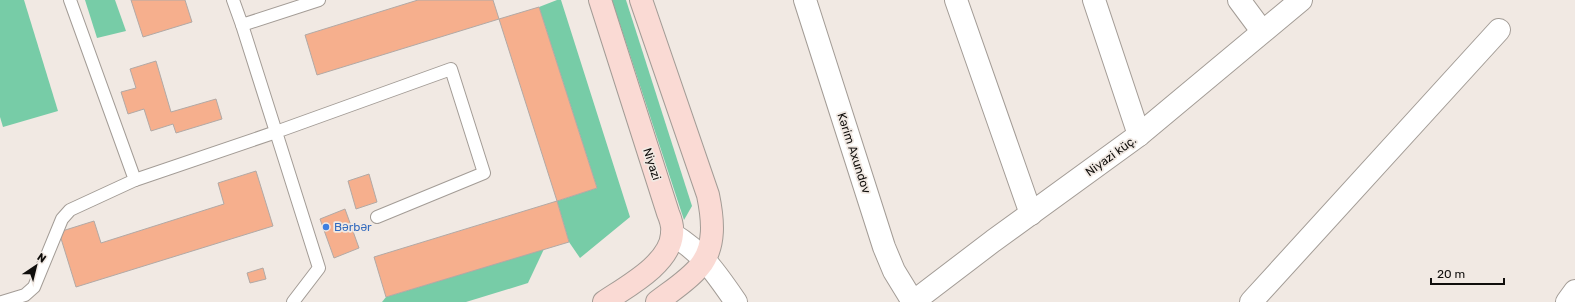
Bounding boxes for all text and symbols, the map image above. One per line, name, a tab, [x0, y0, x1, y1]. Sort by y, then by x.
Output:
street label: Kərim Axundov	[834, 111, 874, 195]
street label: Niyazi küç.	[1083, 133, 1139, 179]
street label: Niyazi	[640, 146, 664, 182]
place label: Bərbər	[334, 220, 372, 234]
marker: Bərbər	[321, 222, 331, 232]
north arrow	[16, 246, 56, 286]
text: N	[34, 251, 48, 266]
scale bar	[1431, 260, 1504, 286]
text: 20 m	[1437, 267, 1465, 281]

